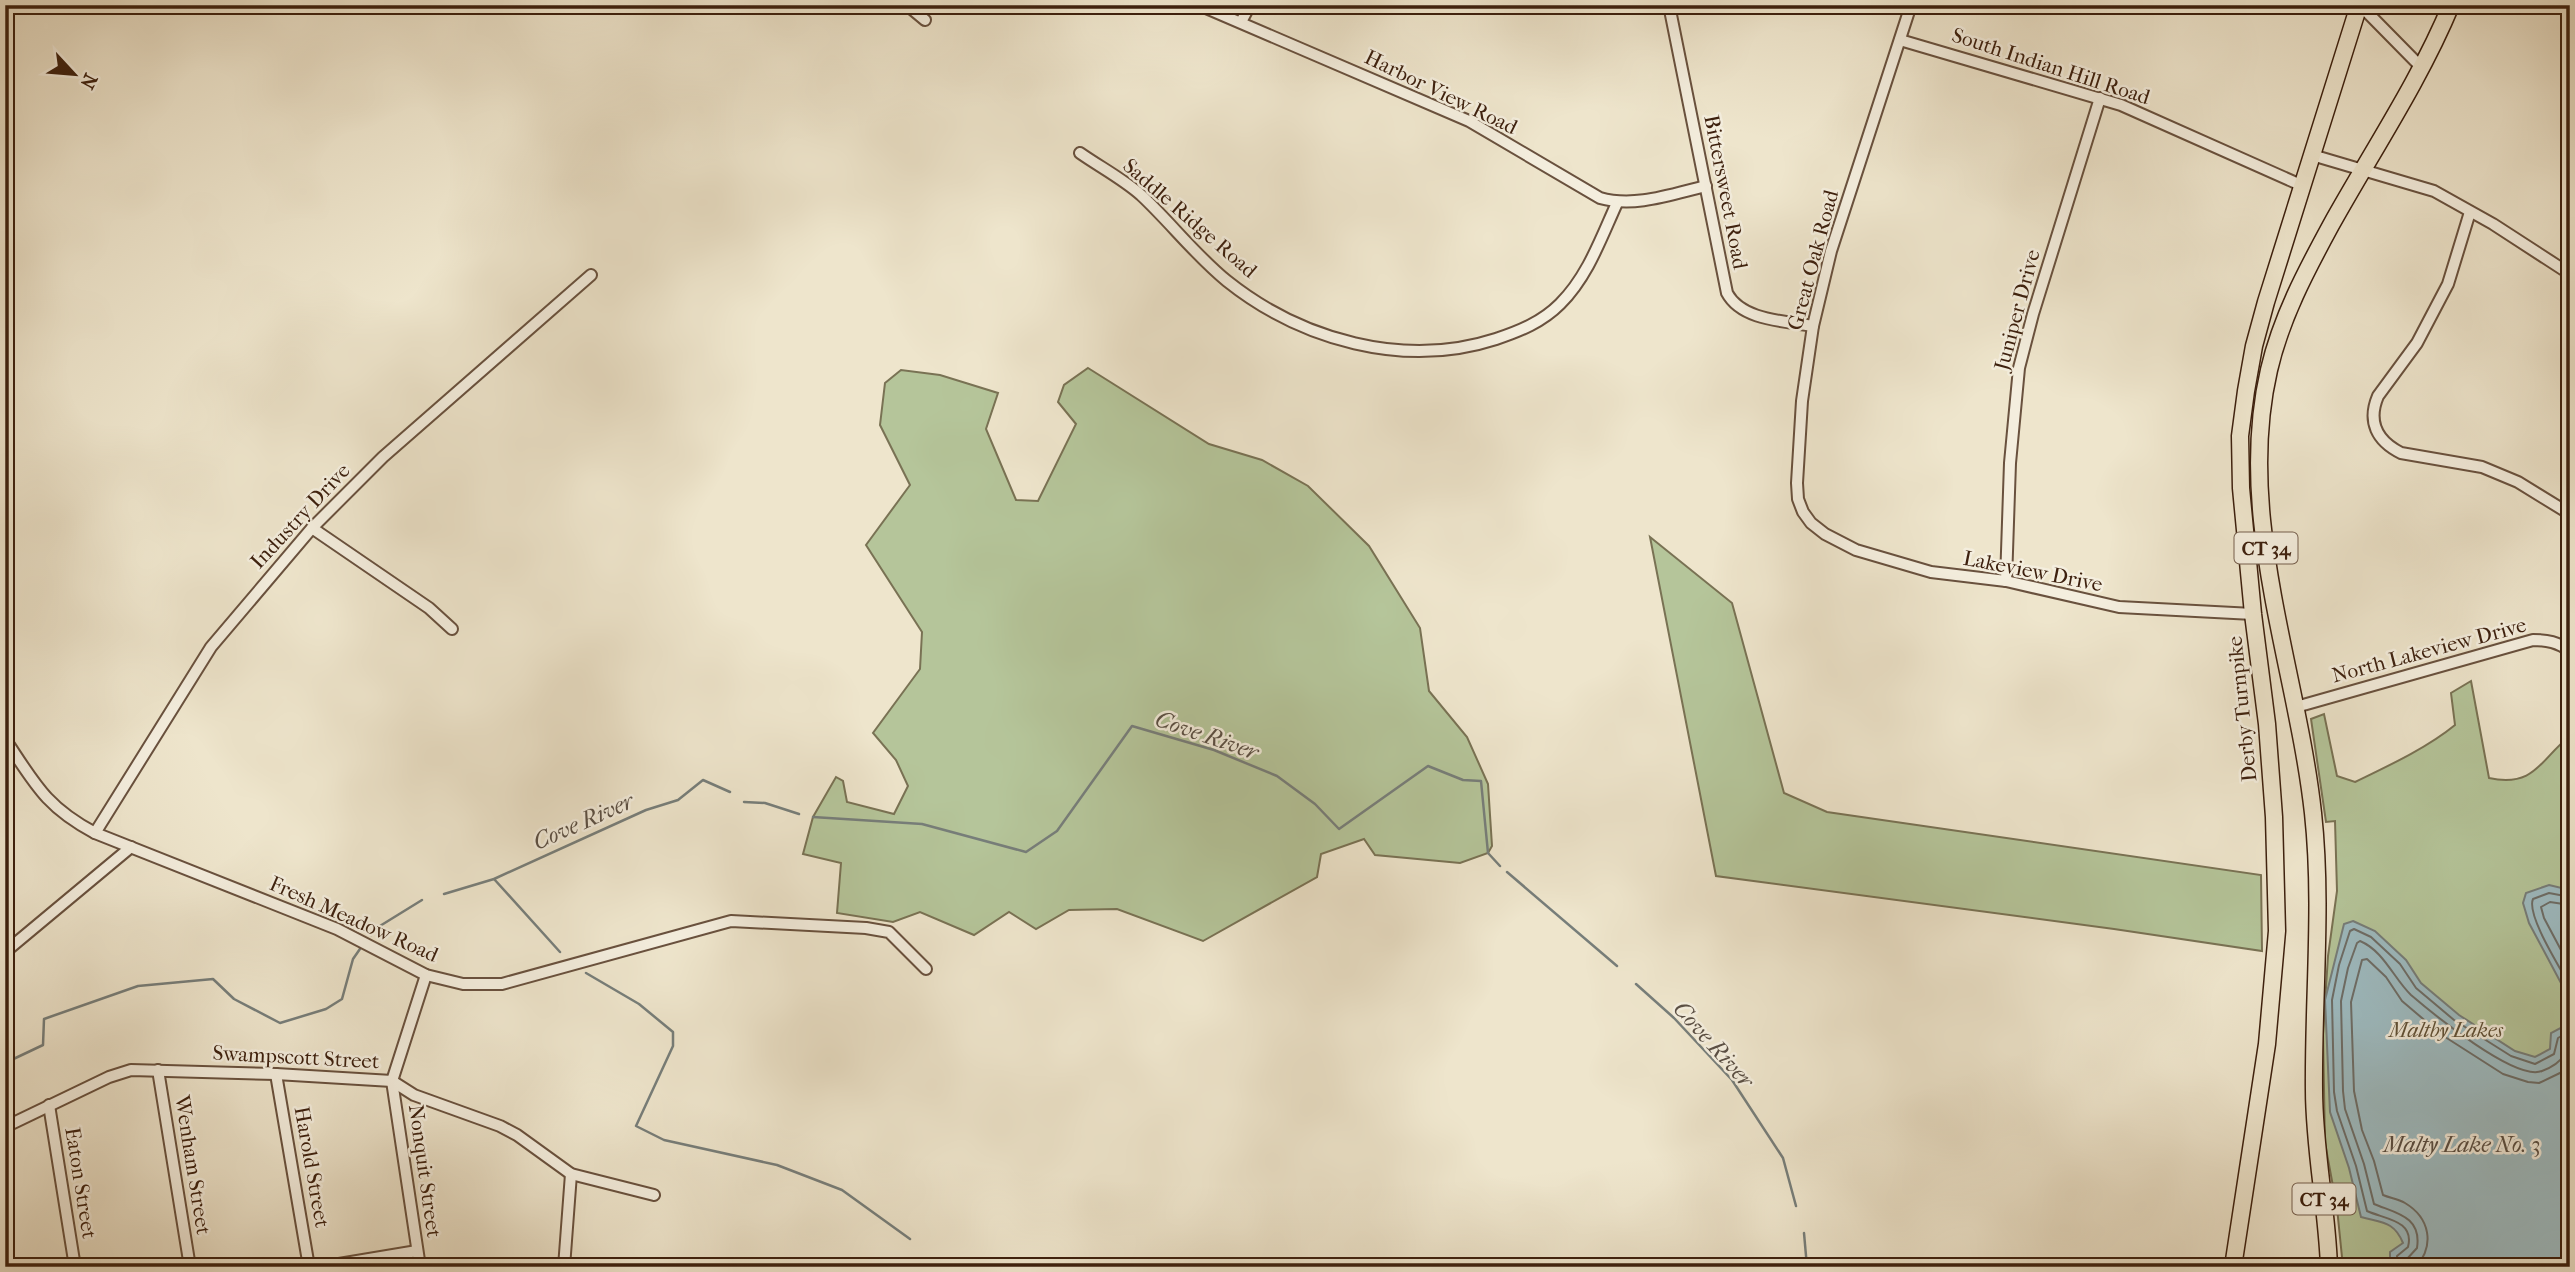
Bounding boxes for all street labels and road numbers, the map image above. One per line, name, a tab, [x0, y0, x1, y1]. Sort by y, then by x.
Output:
street label: South Indian Hill Road	[1949, 23, 2154, 110]
street label: Harbor View Road	[1361, 45, 1522, 140]
street label: Bittersweet Road	[1699, 113, 1753, 272]
street label: Saddle Ridge Road	[1118, 153, 1262, 283]
street label: Great Oak Road	[1783, 187, 1843, 333]
street label: Juniper Drive	[1989, 247, 2045, 375]
street label: Industry Drive	[245, 459, 355, 573]
road number: CT 34	[2234, 533, 2298, 564]
street label: Lakeview Drive	[1961, 546, 2105, 596]
street label: North Lakeview Drive	[2329, 612, 2529, 688]
street label: Derby Turnpike	[2222, 635, 2262, 783]
street label: Fresh Meadow Road	[266, 871, 443, 967]
street label: Swampscott Street	[212, 1041, 380, 1073]
street label: Wenham Street	[170, 1093, 216, 1237]
street label: Nonquit Street	[404, 1103, 446, 1240]
street label: Harold Street	[290, 1105, 335, 1230]
street label: Eaton Street	[60, 1125, 102, 1241]
road number: CT 34	[2292, 1184, 2356, 1214]

